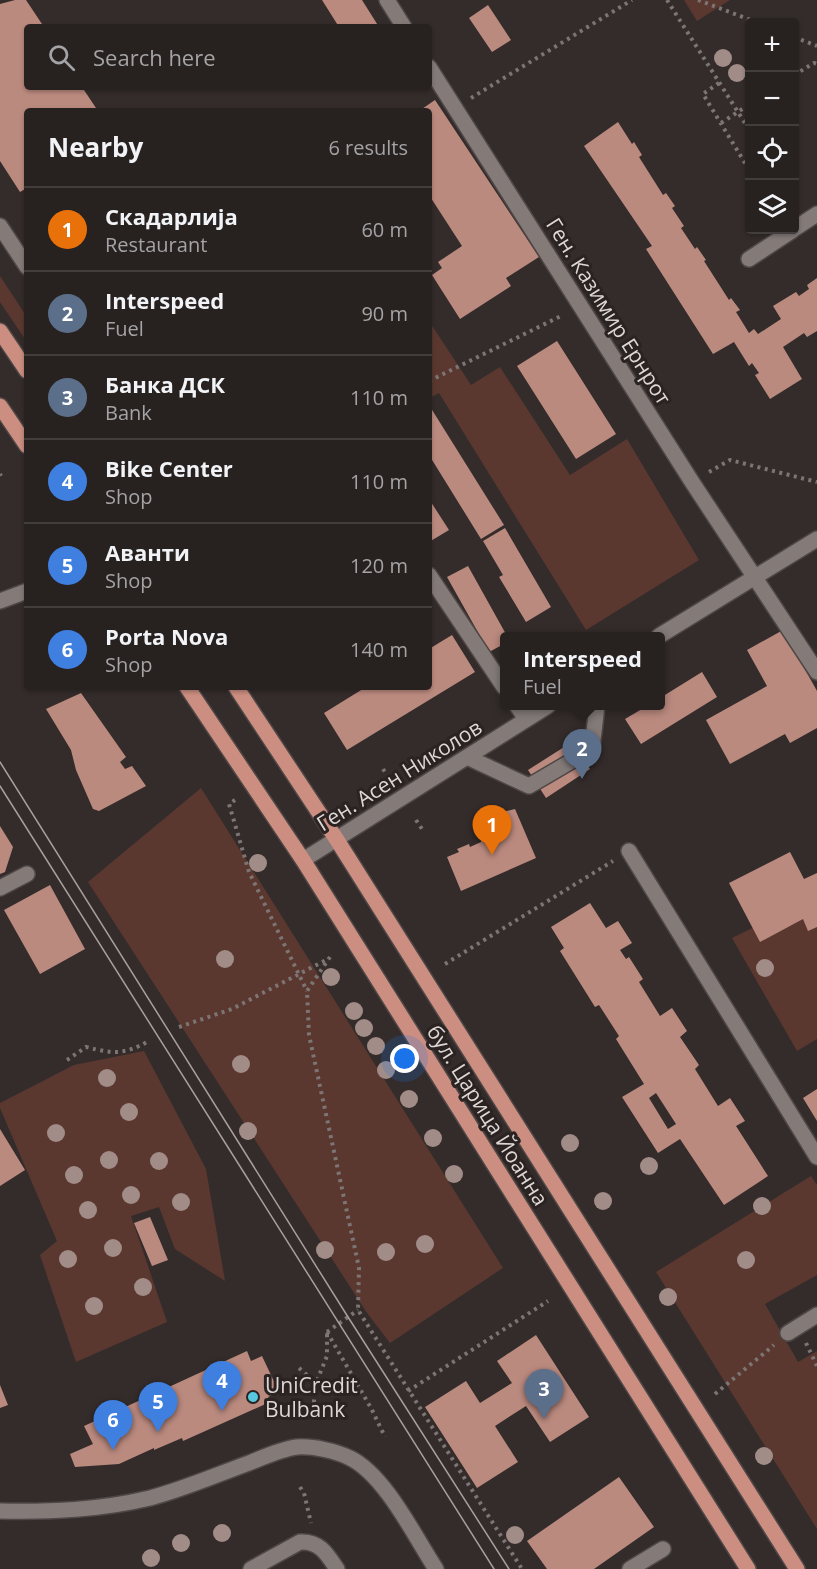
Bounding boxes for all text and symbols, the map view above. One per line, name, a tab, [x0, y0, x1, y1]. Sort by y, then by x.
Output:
map controls	[745, 18, 799, 234]
button: +	[745, 18, 799, 72]
search box	[24, 24, 432, 90]
icon: search	[45, 41, 78, 74]
text: Search here	[93, 42, 216, 72]
button: −	[745, 72, 799, 126]
button: locate	[745, 126, 799, 180]
text: Nearby	[48, 129, 143, 165]
text: 6 results	[328, 134, 408, 161]
button: layers	[745, 180, 799, 234]
text: Скадарлиjа	[105, 201, 238, 231]
street label: Ген. Казимир Ернрот	[540, 212, 678, 410]
text: 1	[62, 216, 73, 243]
text: 60 m	[361, 216, 408, 243]
text: Restaurant	[105, 231, 207, 258]
text: Interspeed	[105, 285, 224, 315]
text: 2	[62, 300, 73, 327]
text: 90 m	[361, 300, 408, 327]
text: Fuel	[105, 315, 144, 342]
text: Банка ДСК	[105, 369, 225, 399]
text: 3	[62, 384, 73, 411]
text: 110 m	[350, 384, 408, 411]
text: Bank	[105, 399, 152, 426]
text: Bike Center	[105, 453, 233, 483]
text: 4	[62, 468, 73, 495]
text: 110 m	[350, 468, 408, 495]
text: Shop	[105, 483, 153, 510]
text: Аванти	[105, 537, 190, 567]
text: 5	[62, 552, 73, 579]
text: 120 m	[350, 552, 408, 579]
text: Shop	[105, 567, 153, 594]
text: Porta Nova	[105, 621, 228, 651]
popup	[500, 632, 665, 710]
text: 6	[62, 636, 73, 663]
text: 140 m	[350, 636, 408, 663]
text: Interspeed	[523, 643, 642, 673]
text: Shop	[105, 651, 153, 678]
text: Fuel	[523, 673, 562, 700]
street label: Ген. Асен Николов	[311, 713, 487, 837]
pin: 2	[562, 730, 602, 779]
pin: 1	[472, 806, 512, 855]
street label: бул. Царица Йоанна	[421, 1019, 555, 1211]
your location	[390, 1044, 419, 1073]
pin: 4	[202, 1362, 242, 1411]
pin: 3	[524, 1370, 564, 1419]
place label: UniCredit Bulbank	[265, 1371, 358, 1423]
pin: 5	[138, 1382, 178, 1432]
marker: UniCredit Bulbank	[246, 1390, 260, 1404]
pin: 6	[94, 1400, 132, 1450]

